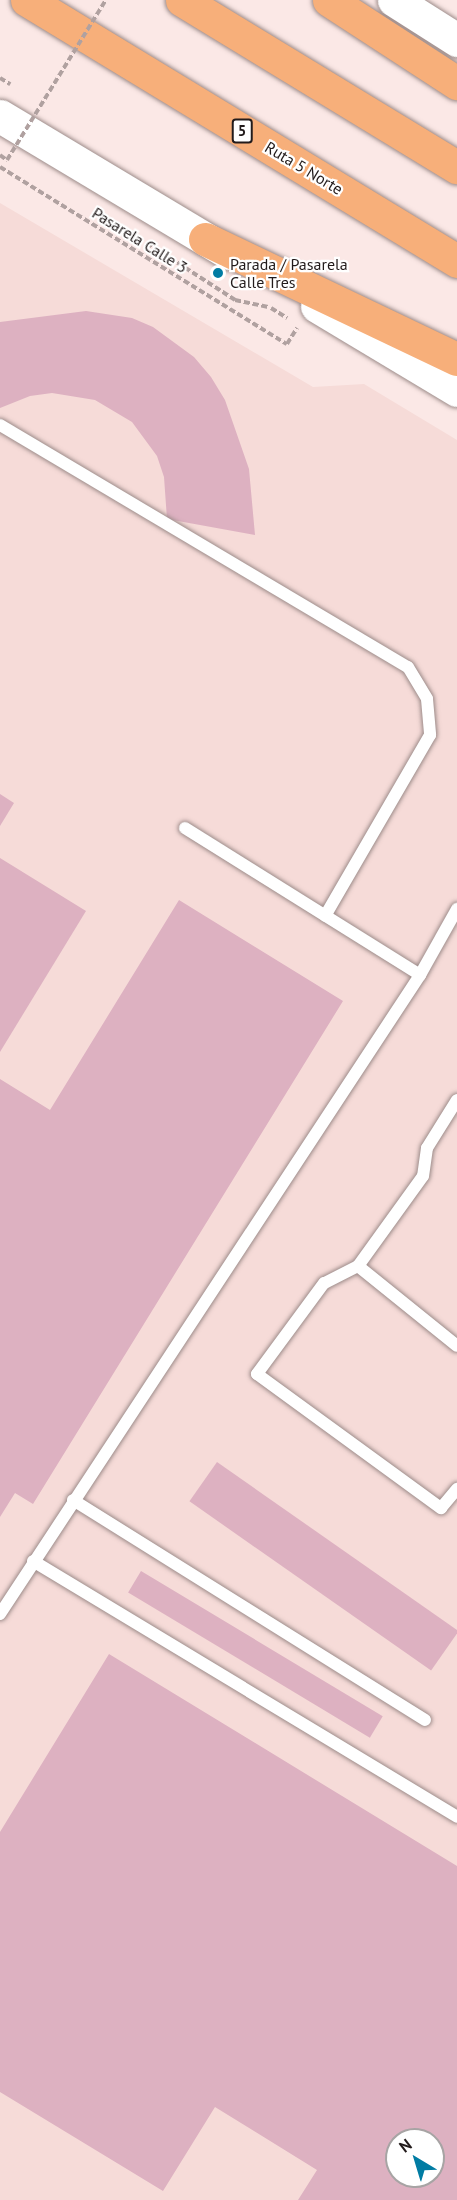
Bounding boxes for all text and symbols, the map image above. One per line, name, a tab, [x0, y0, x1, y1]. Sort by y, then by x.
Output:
road number: 5	[232, 119, 252, 143]
street label: Ruta 5 Norte	[262, 137, 346, 199]
street label: Pasarela Calle 3	[89, 203, 191, 277]
place label: Parada / Pasarela Calle Tres	[230, 254, 348, 292]
marker: Parada / Pasarela Calle Tres	[211, 266, 225, 280]
north arrow	[385, 2128, 445, 2188]
text: N	[395, 2134, 415, 2157]

